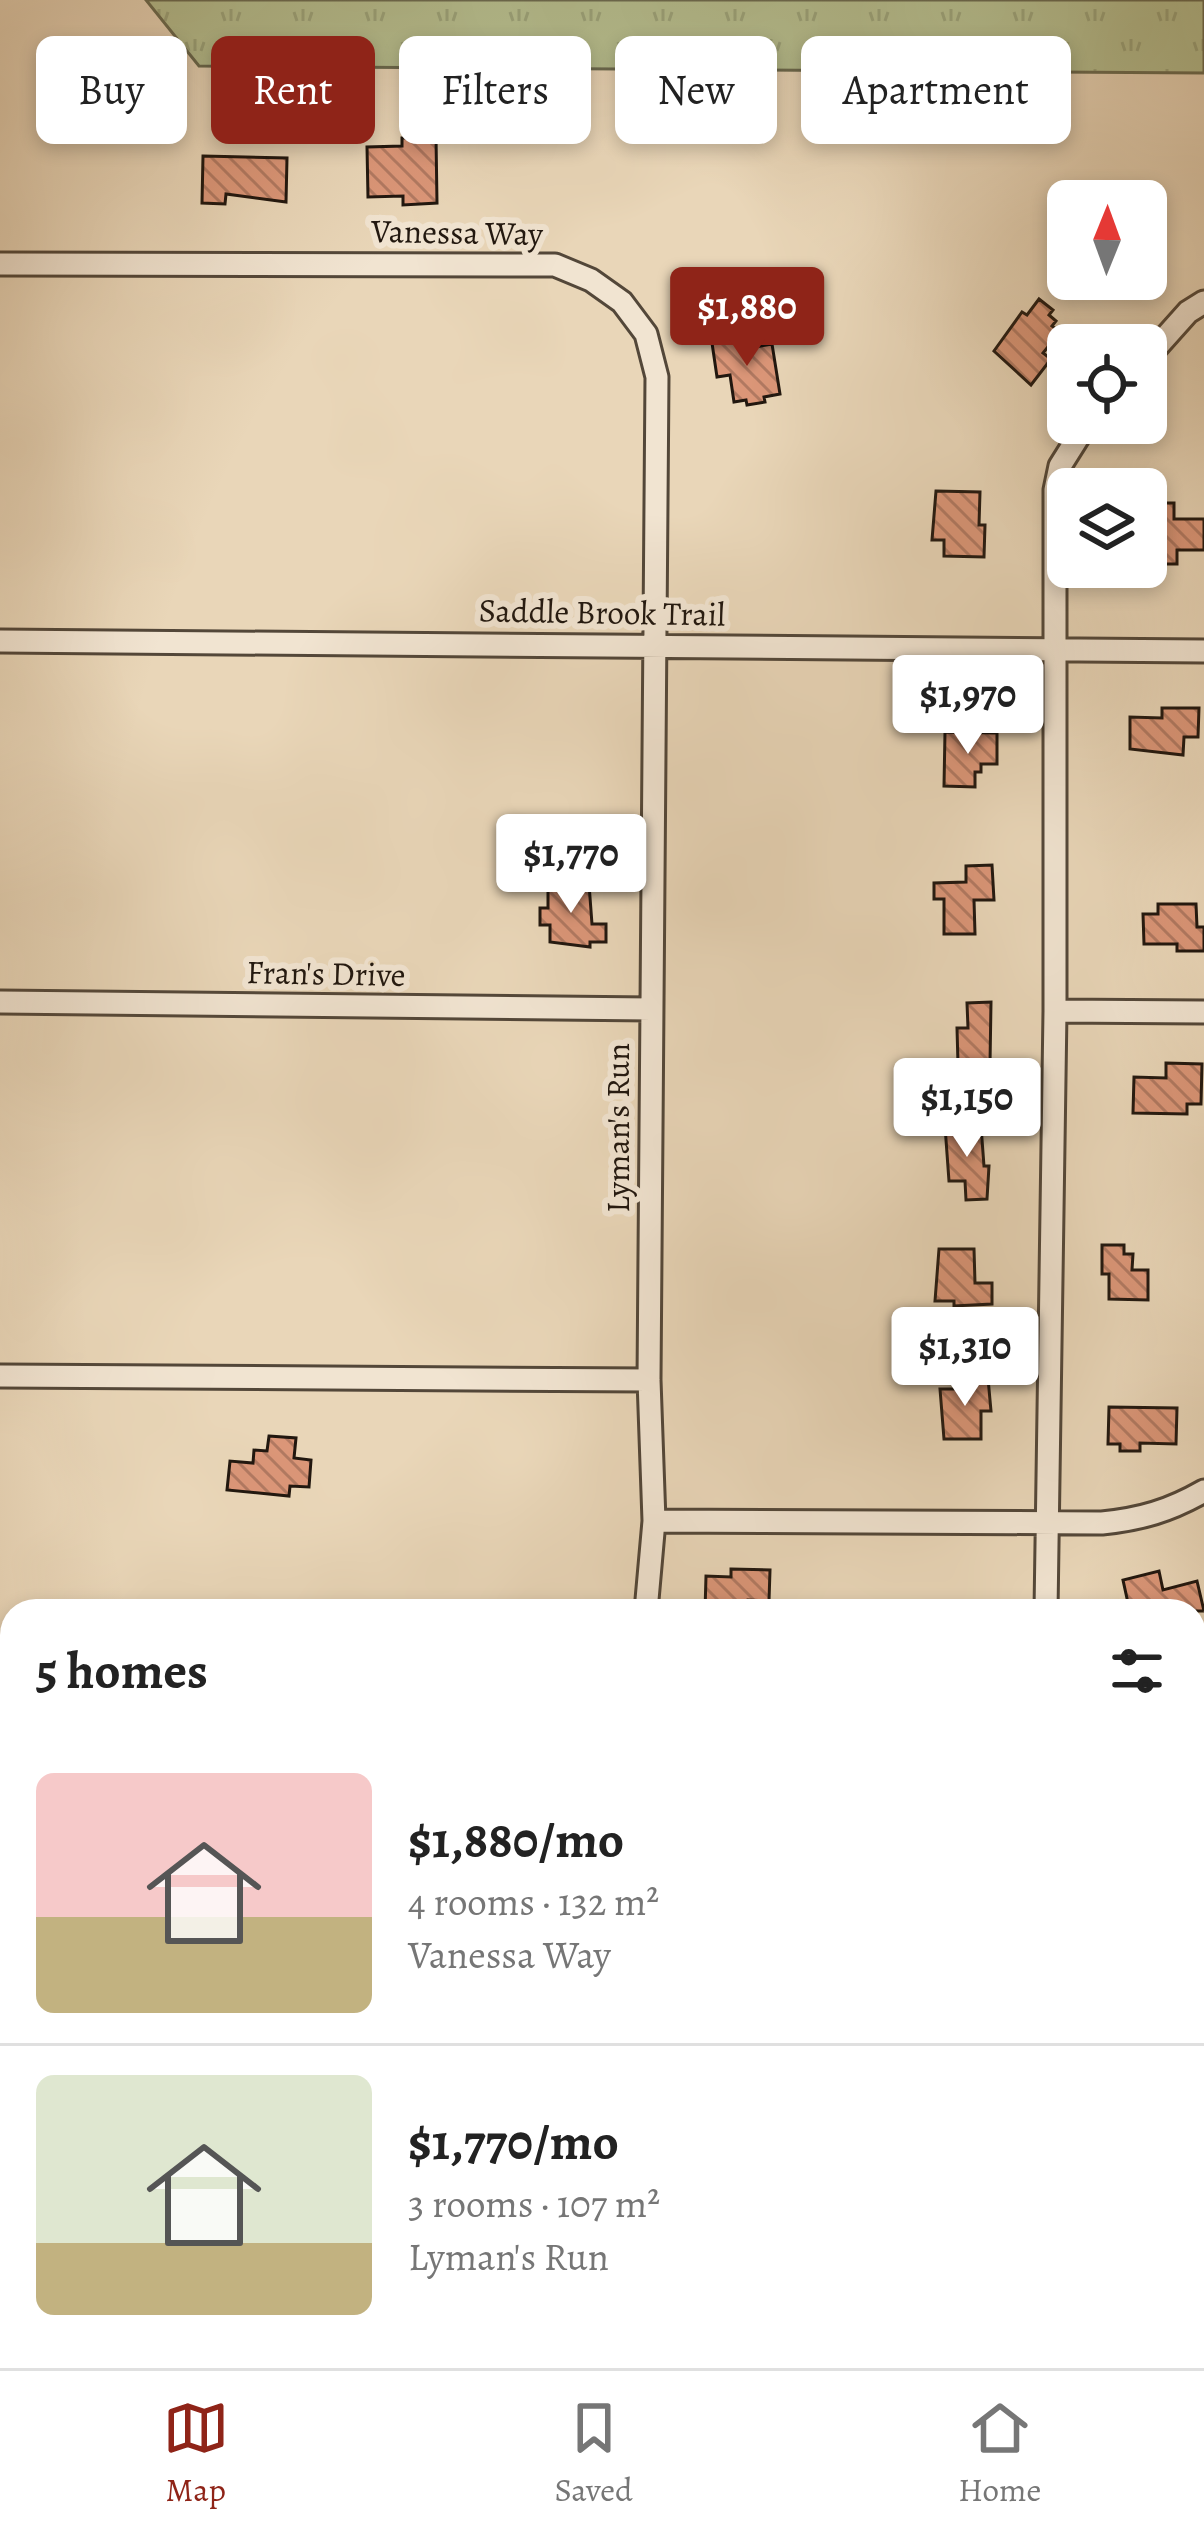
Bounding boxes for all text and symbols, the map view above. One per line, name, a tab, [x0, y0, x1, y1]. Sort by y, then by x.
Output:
chip: Buy	[36, 36, 187, 144]
chip: Rent	[211, 36, 375, 144]
chip: Filters	[399, 36, 591, 144]
chip: New	[615, 36, 777, 144]
chip: Apartment	[801, 36, 1071, 144]
north arrow	[1047, 180, 1167, 300]
map controls	[1047, 180, 1167, 588]
street label: Vanessa Way	[370, 208, 544, 256]
pin: $1,880	[649, 267, 845, 369]
text: $1,880	[697, 279, 797, 332]
button: locate	[1047, 324, 1167, 444]
button: layers	[1047, 468, 1167, 588]
street label: Saddle Brook Trail	[478, 587, 726, 637]
pin: $1,970	[870, 655, 1066, 757]
text: $1,970	[920, 667, 1016, 720]
pin: $1,770	[473, 814, 669, 916]
text: $1,770	[523, 826, 619, 879]
street label: Fran's Drive	[246, 949, 406, 997]
street label: Lyman's Run	[595, 1043, 640, 1213]
pin: $1,150	[869, 1058, 1065, 1160]
text: $1,150	[921, 1070, 1013, 1123]
pin: $1,310	[867, 1307, 1063, 1409]
text: $1,310	[919, 1319, 1011, 1372]
text: 5 homes	[36, 1636, 208, 1706]
icon: filters	[1104, 1638, 1170, 1704]
text: $1,880/mo	[408, 1805, 624, 1875]
icon: home	[132, 1821, 276, 1965]
text: 4 rooms · 132 m²	[408, 1875, 659, 1928]
text: Vanessa Way	[408, 1928, 611, 1981]
text: $1,770/mo	[408, 2107, 619, 2177]
icon: home	[132, 2123, 276, 2267]
text: 3 rooms · 107 m²	[408, 2177, 660, 2230]
text: Lyman's Run	[408, 2230, 609, 2283]
tab: Map	[163, 2395, 229, 2512]
tab: Saved	[554, 2395, 633, 2512]
tab: Home	[958, 2395, 1041, 2512]

